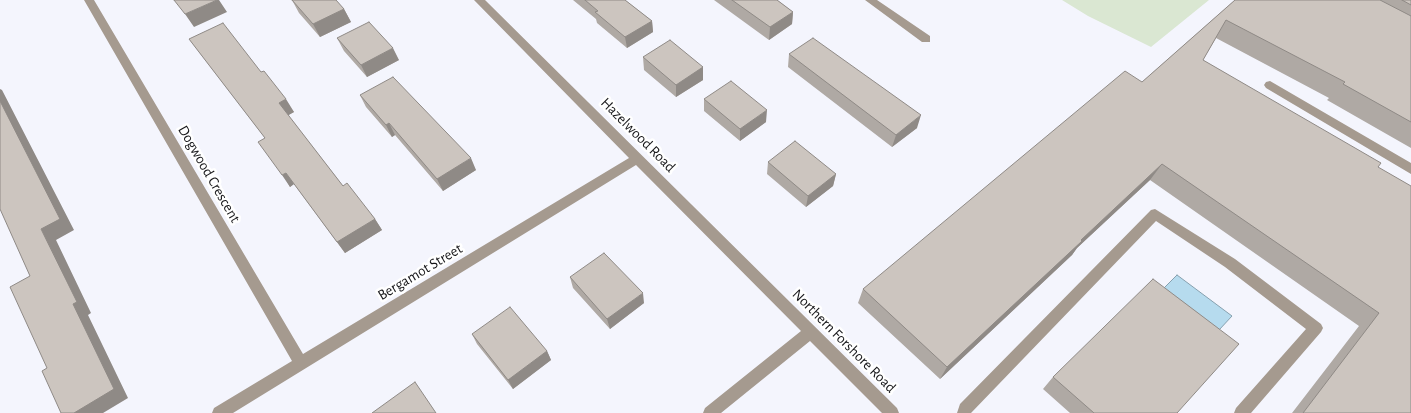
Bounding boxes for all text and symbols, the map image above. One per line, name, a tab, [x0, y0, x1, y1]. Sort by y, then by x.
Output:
street label: Hazelwood Road	[597, 94, 679, 176]
street label: Dogwood Crescent	[174, 122, 244, 226]
street label: Bergamot Street	[374, 240, 466, 304]
street label: Northern Forshore Road	[788, 285, 900, 397]

